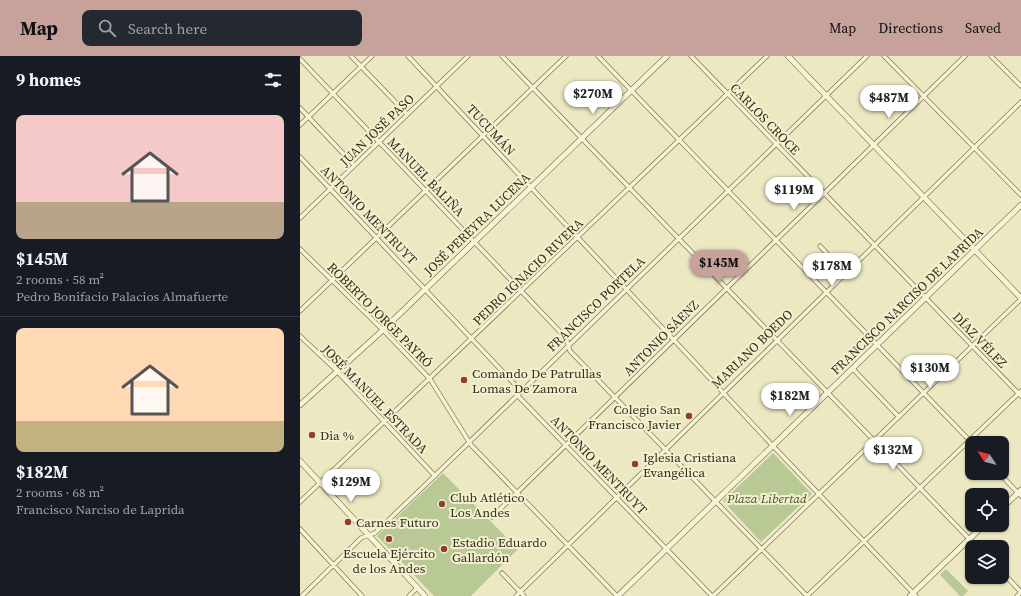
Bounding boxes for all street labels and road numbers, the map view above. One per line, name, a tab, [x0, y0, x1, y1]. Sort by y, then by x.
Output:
street label: CARLOS CROCE	[726, 80, 804, 159]
street label: JUAN JOSÉ PASO	[335, 90, 418, 171]
street label: TUCUMÁN	[463, 101, 519, 160]
street label: MANUEL BALIÑA	[384, 134, 468, 220]
street label: ANTONIO MENTRUYT	[317, 162, 421, 268]
street label: JOSÉ PEREYRA LUCENA	[420, 169, 534, 280]
street label: PEDRO IGNACIO RIVERA	[469, 215, 587, 329]
street label: FRANCISCO NARCISO DE LAPRIDA	[827, 223, 987, 378]
street label: FRANCISCO PORTELA	[543, 252, 649, 355]
street label: ROBERTO JORGE PAYRÓ	[324, 259, 436, 371]
street label: ANTONIO SÁENZ	[620, 297, 702, 379]
street label: MARIANO BOEDO	[708, 306, 796, 392]
street label: DÍAZ VÉLEZ	[949, 308, 1011, 372]
street label: JOSÉ MANUEL ESTRADA	[318, 340, 432, 457]
street label: ANTONIO MENTRUYT	[547, 412, 651, 518]

